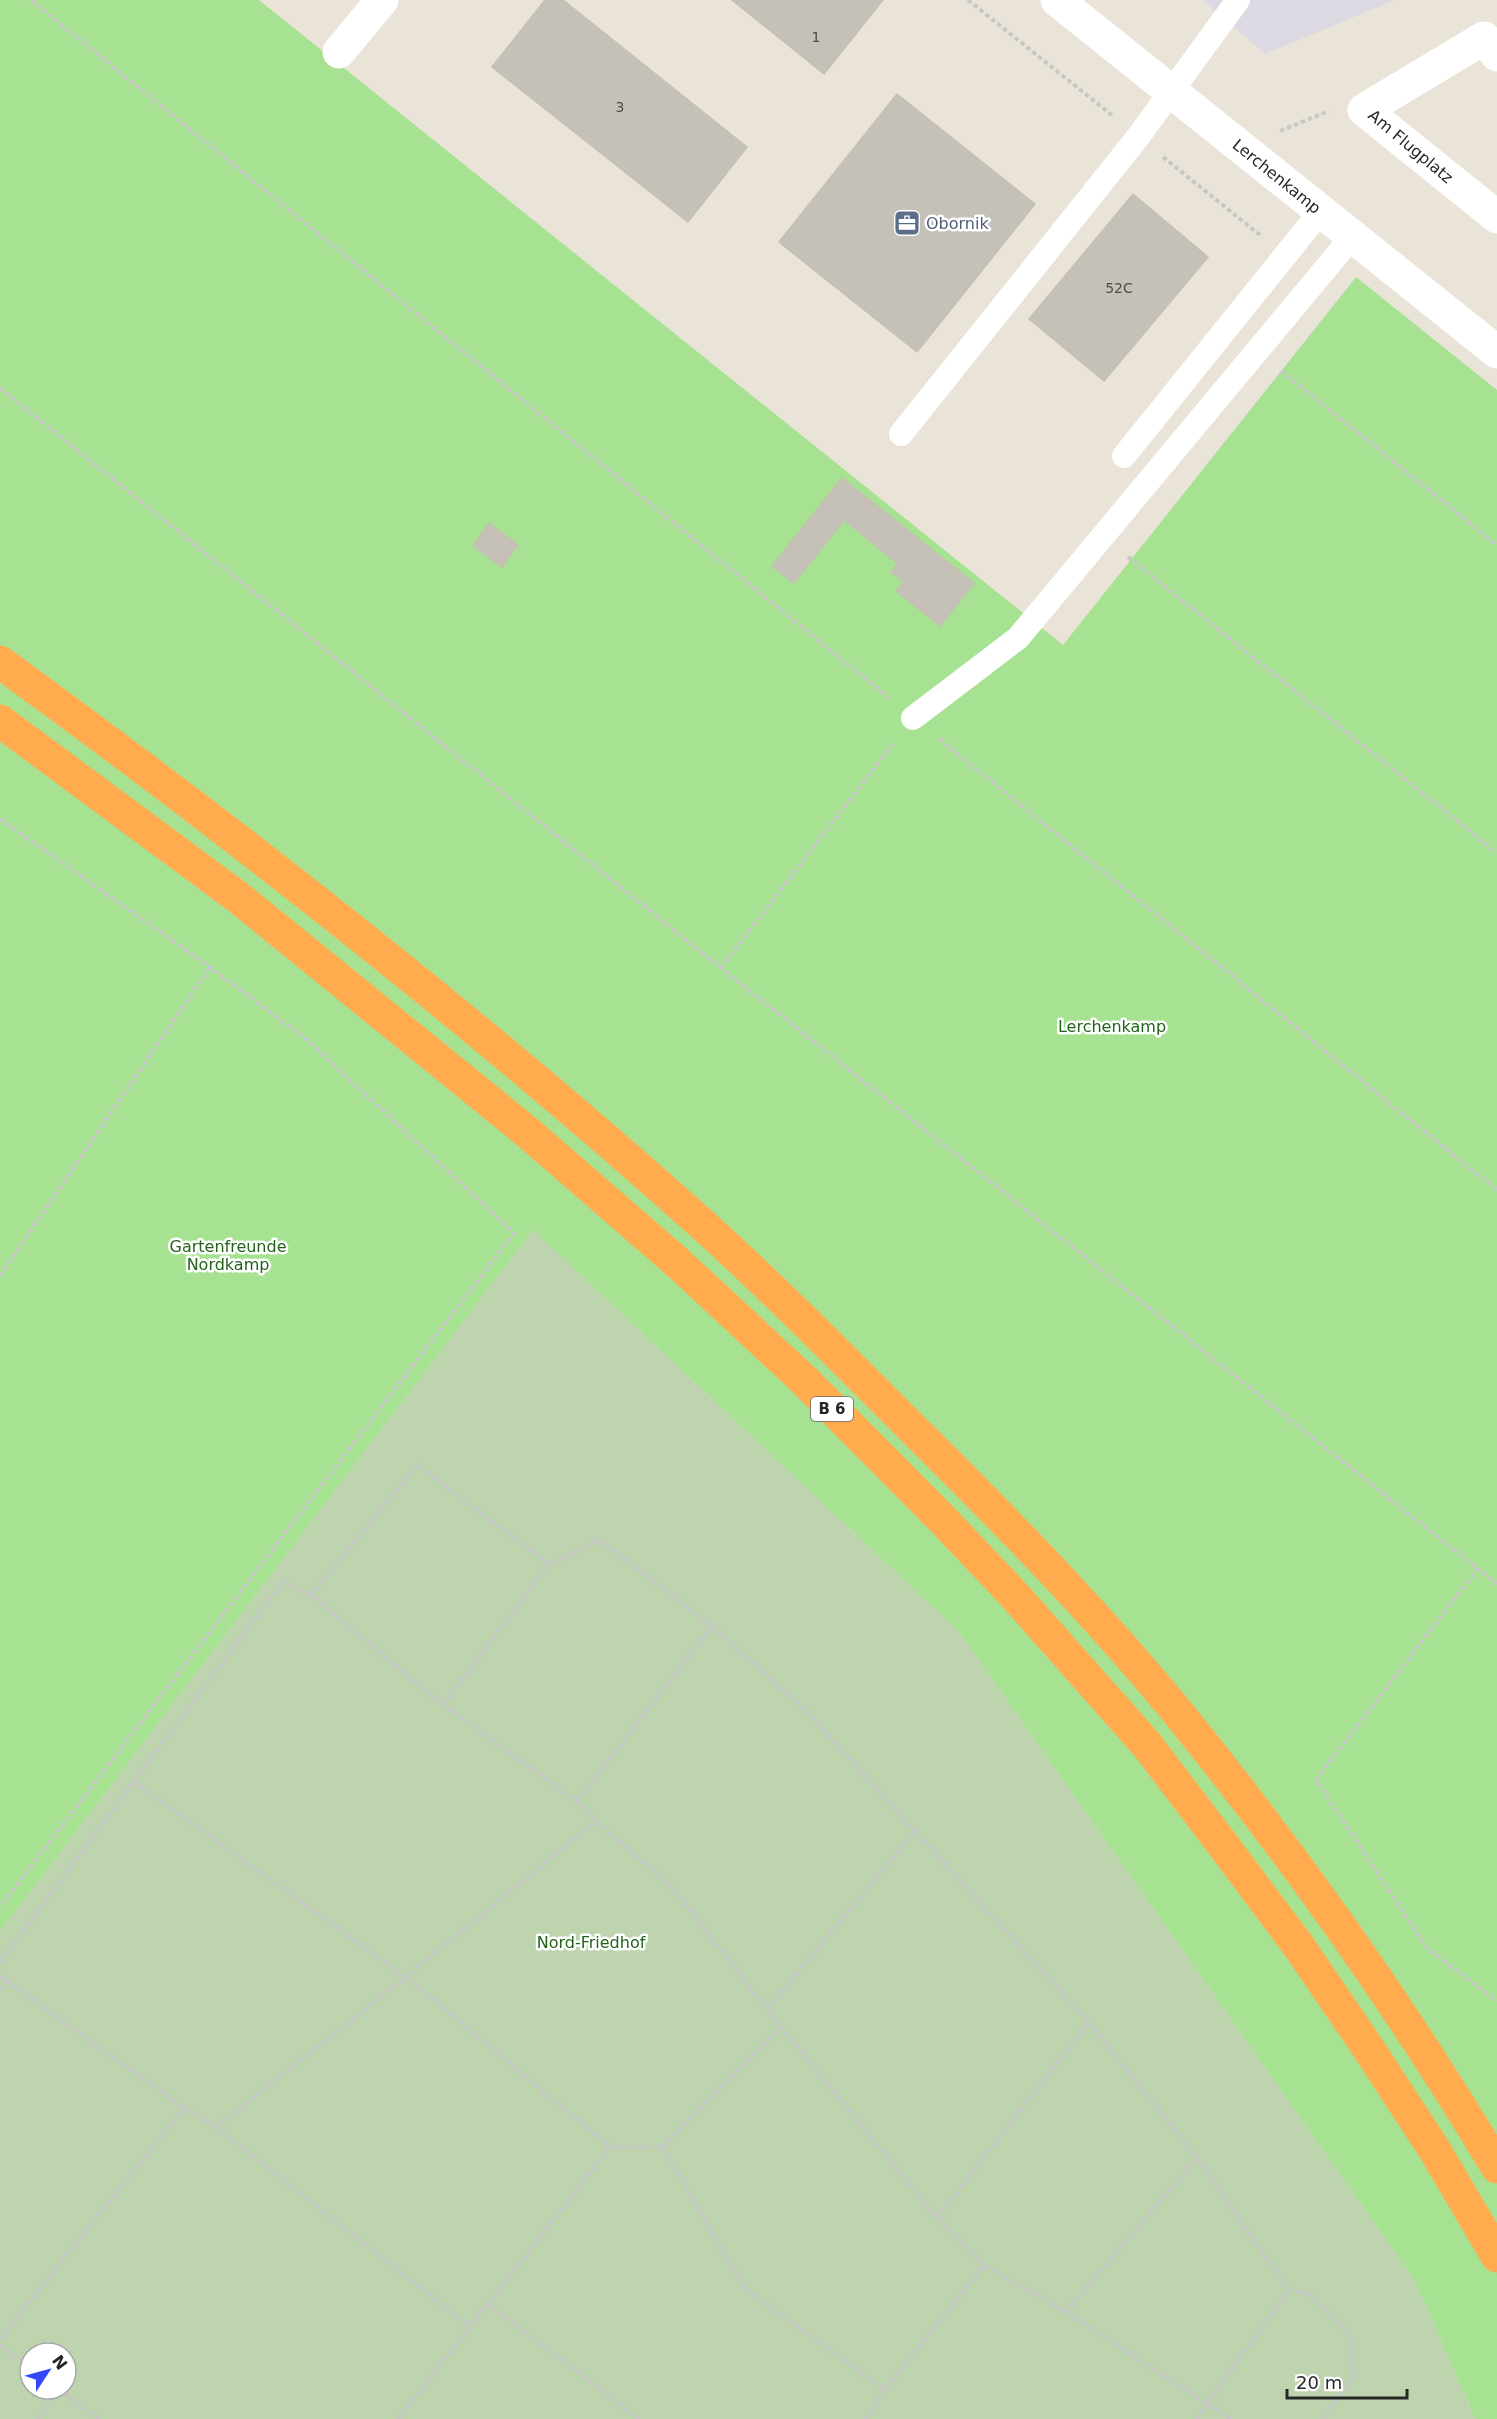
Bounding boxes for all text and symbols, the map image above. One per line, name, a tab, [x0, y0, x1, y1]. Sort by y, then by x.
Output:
house number: 1	[812, 29, 820, 45]
house number: 3	[616, 99, 624, 115]
street label: Am Flugplatz	[1364, 105, 1457, 187]
street label: Lerchenkamp	[1229, 135, 1325, 218]
office icon: Obornik	[892, 208, 922, 238]
place label: Obornik	[926, 214, 989, 233]
house number: 52C	[1105, 280, 1133, 296]
park label: Lerchenkamp	[1058, 1017, 1166, 1036]
park label: Gartenfreunde Nordkamp	[169, 1237, 287, 1274]
road number: B 6	[811, 1397, 853, 1421]
park label: Nord-Friedhof	[537, 1933, 646, 1952]
north arrow	[18, 2341, 78, 2401]
text: N	[48, 2351, 71, 2373]
scale bar	[1287, 2362, 1407, 2400]
text: 20 m	[1296, 2372, 1342, 2393]

